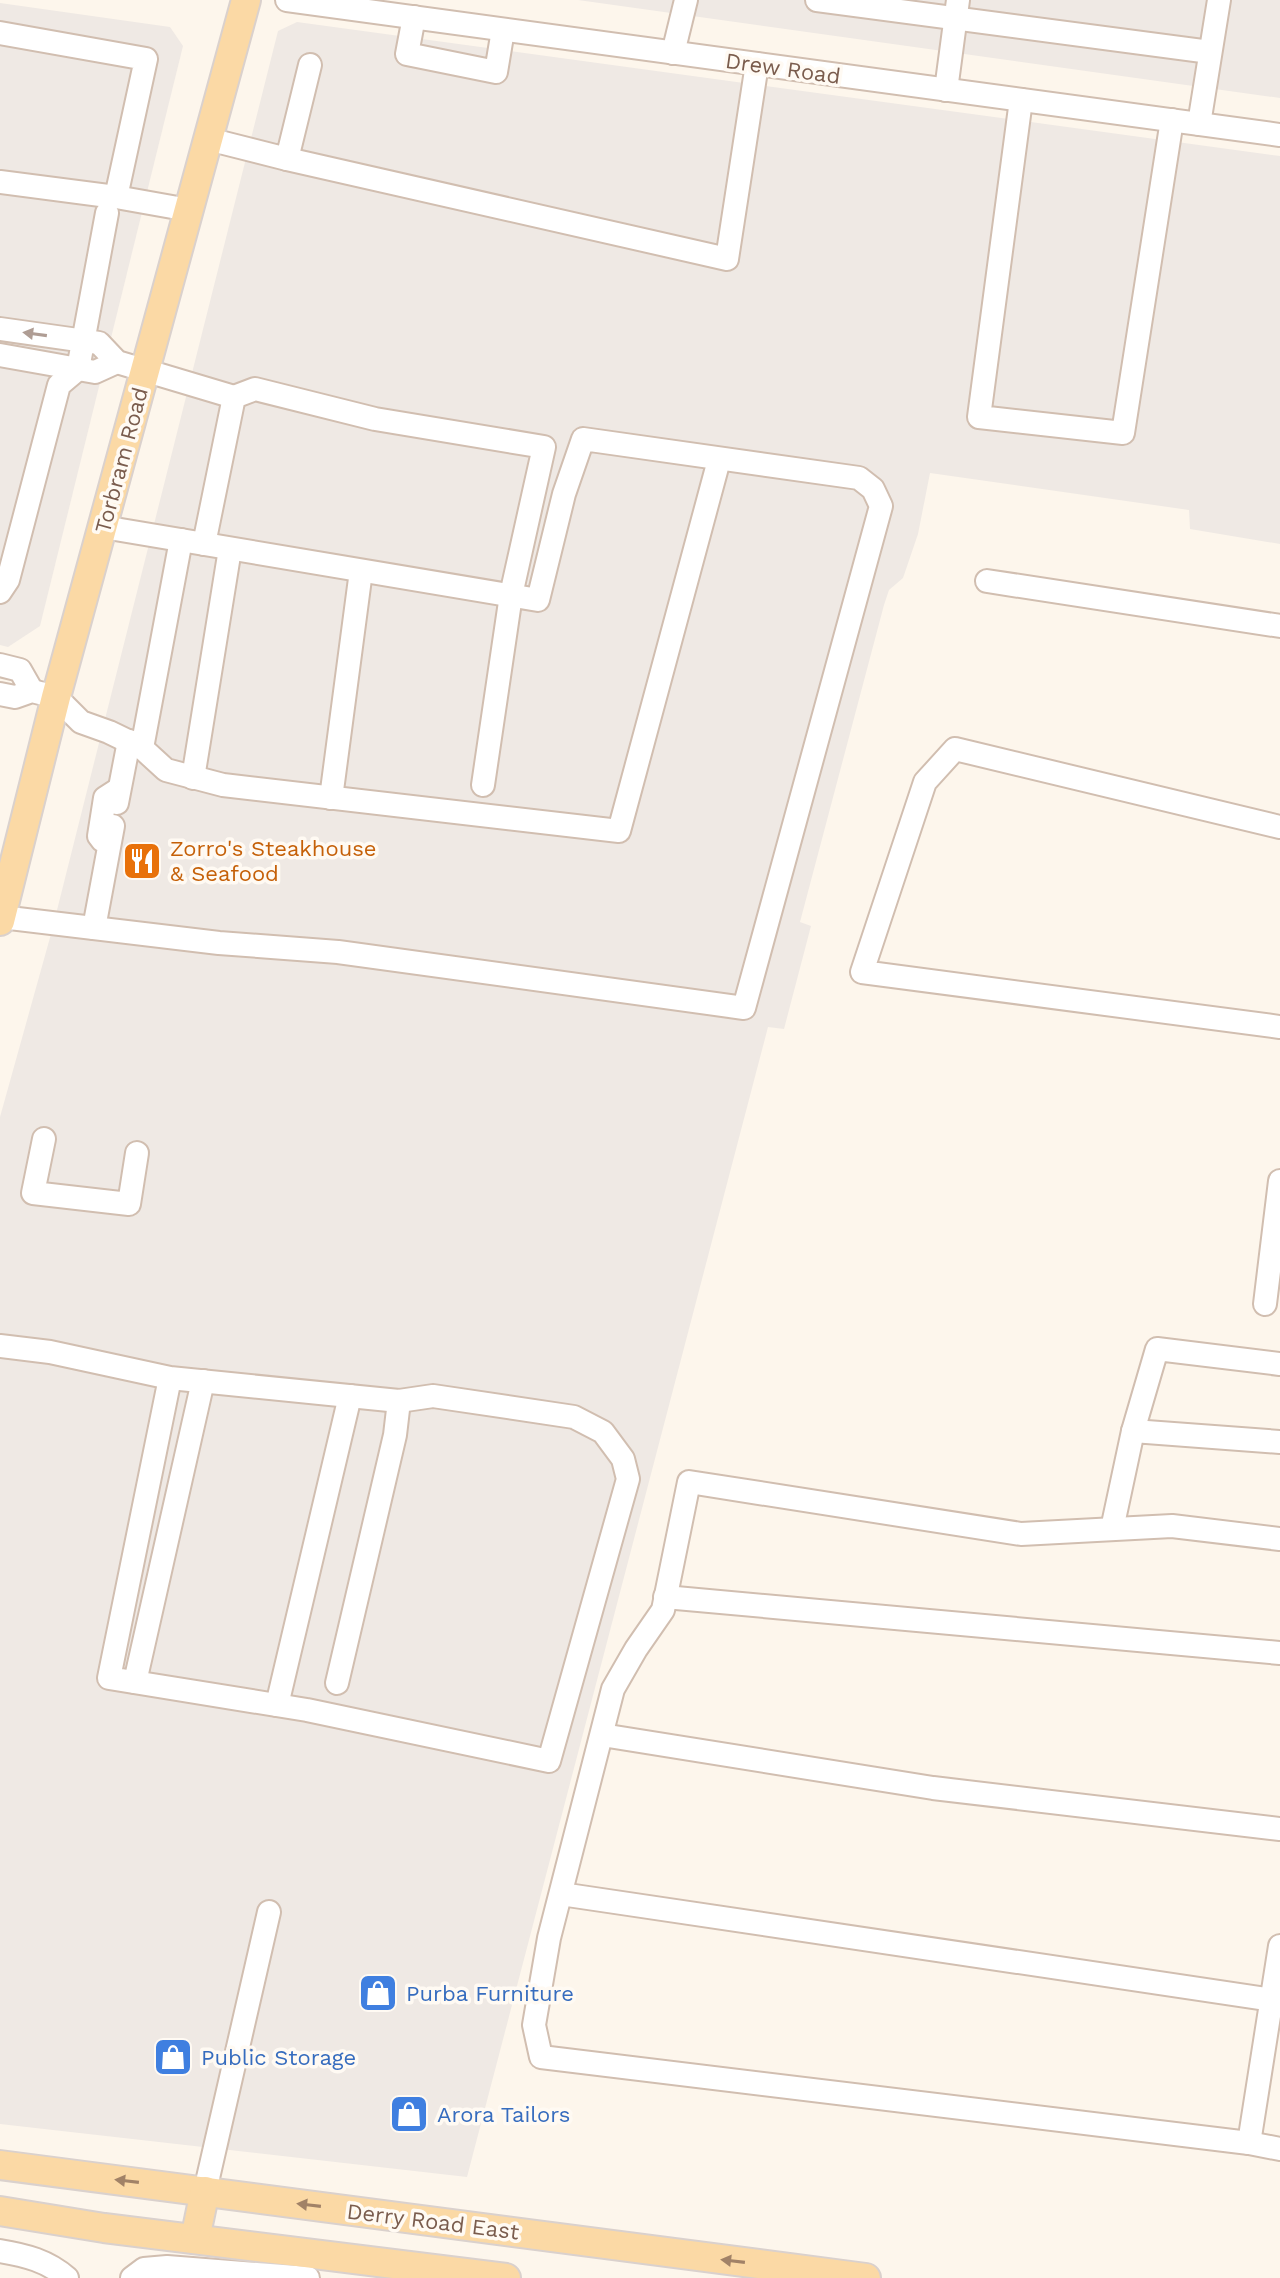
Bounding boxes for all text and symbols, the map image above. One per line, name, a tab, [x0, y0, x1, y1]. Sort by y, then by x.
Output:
street label: Drew Road	[724, 48, 842, 89]
one-way arrow	[22, 327, 47, 340]
street label: Torbram Road	[90, 384, 153, 536]
place label: Zorro's Steakhouse & Seafood	[170, 836, 377, 886]
restaurant icon: Zorro's Steakhouse & Seafood	[121, 840, 163, 882]
shop icon: Purba Furniture	[357, 1972, 399, 2014]
place label: Purba Furniture	[406, 1981, 574, 2006]
shop icon: Public Storage	[152, 2036, 194, 2078]
place label: Public Storage	[201, 2045, 356, 2070]
shop icon: Arora Tailors	[388, 2093, 430, 2135]
place label: Arora Tailors	[437, 2102, 570, 2127]
one-way arrow	[114, 2175, 139, 2188]
one-way arrow	[296, 2198, 321, 2211]
street label: Derry Road East	[345, 2199, 520, 2244]
one-way arrow	[720, 2254, 745, 2267]

